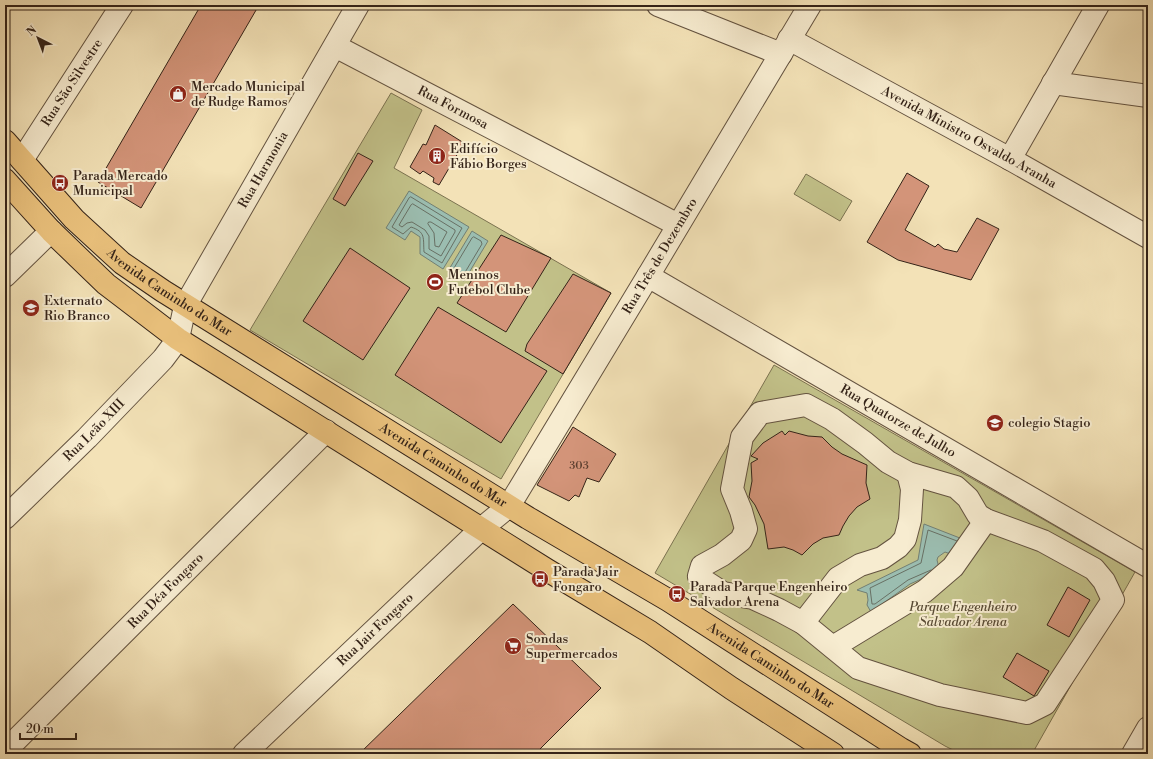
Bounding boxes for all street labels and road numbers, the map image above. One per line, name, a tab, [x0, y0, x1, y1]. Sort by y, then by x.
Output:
street label: Rua São Silvestre	[38, 36, 106, 129]
street label: Avenida Ministro Osvaldo Aranha	[878, 82, 1060, 192]
street label: Rua Formosa	[415, 83, 491, 133]
street label: Rua Harmonia	[235, 128, 292, 211]
street label: Rua Três de Dezembro	[619, 195, 701, 317]
street label: Avenida Caminho do Mar	[103, 244, 235, 340]
street label: Rua Quatorze de Julho	[837, 381, 959, 461]
street label: Rua Leão XIII	[60, 396, 128, 465]
street label: Avenida Caminho do Mar	[376, 419, 511, 511]
street label: Rua Déa Fongaro	[125, 550, 207, 632]
street label: Rua Jair Fongaro	[334, 589, 417, 669]
street label: Avenida Caminho do Mar	[703, 619, 838, 712]

